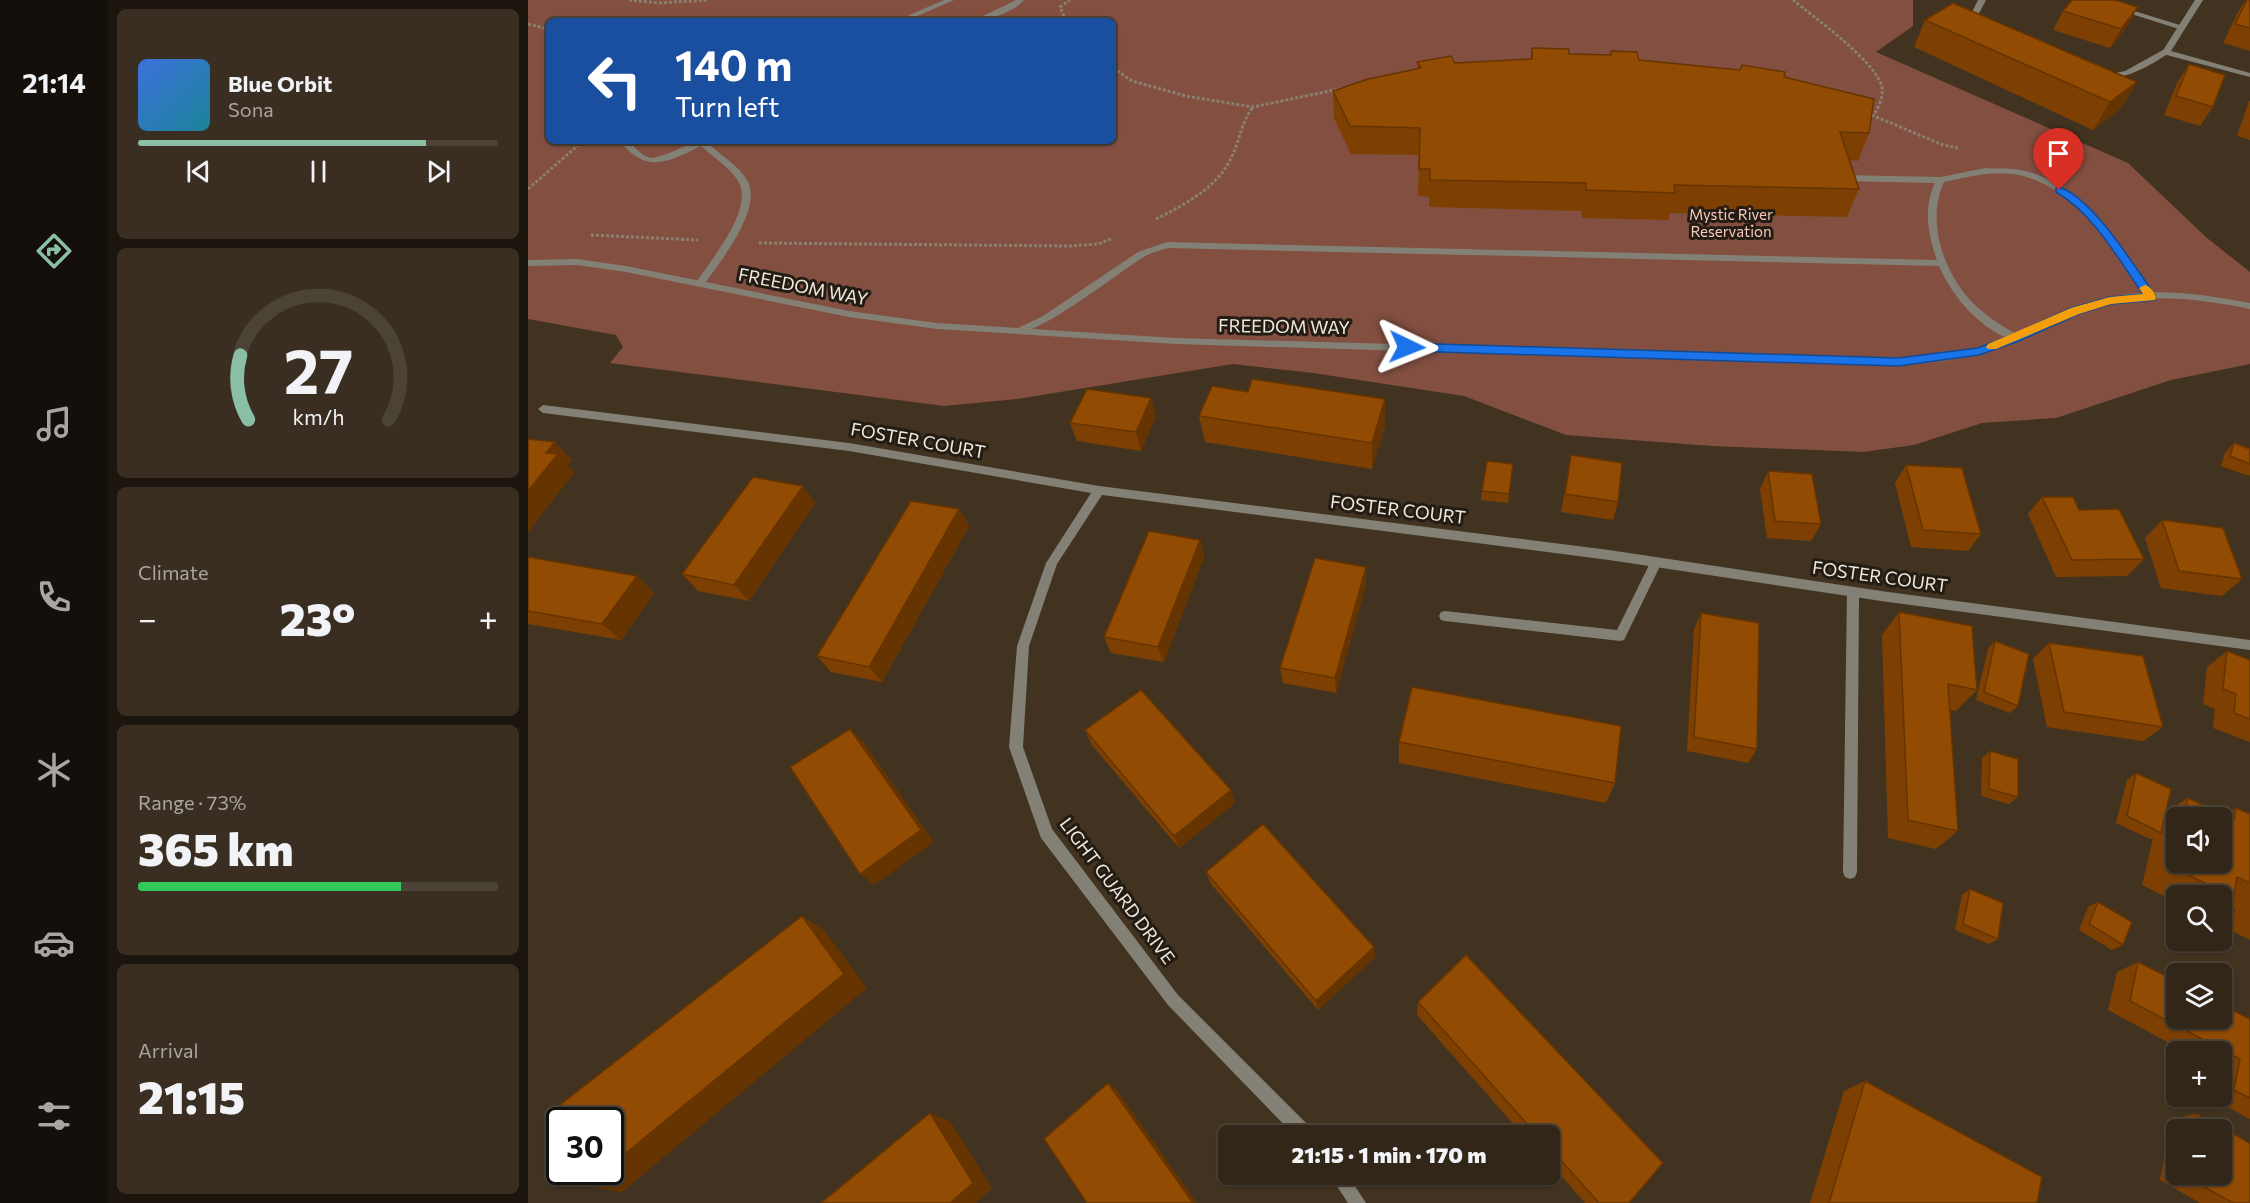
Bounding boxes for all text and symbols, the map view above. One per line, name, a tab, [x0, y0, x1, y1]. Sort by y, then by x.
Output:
text: 140 m	[675, 38, 792, 90]
icon: left	[576, 42, 654, 120]
text: 21:14	[22, 66, 86, 99]
text: Blue Orbit	[228, 70, 332, 97]
text: Turn left	[675, 90, 779, 123]
text: Sona	[228, 97, 274, 121]
pin	[2033, 128, 2084, 190]
icon: arrive	[2042, 137, 2075, 170]
icon: previous	[182, 155, 215, 188]
icon: pause	[302, 155, 335, 188]
icon: next	[422, 155, 455, 188]
park label: Mystic River Reservation	[1689, 205, 1773, 240]
icon: directions	[33, 230, 75, 272]
street label: FREEDOM WAY	[736, 263, 870, 309]
street label: FREEDOM WAY	[1218, 314, 1350, 338]
position arrow	[1375, 315, 1439, 379]
text: 27	[283, 331, 353, 407]
icon: music	[33, 403, 75, 445]
text: km/h	[292, 403, 344, 429]
street label: FOSTER COURT	[849, 417, 987, 463]
street label: FOSTER COURT	[1329, 490, 1467, 528]
street label: FOSTER COURT	[1811, 556, 1949, 596]
text: Climate	[138, 560, 208, 584]
icon: phone	[33, 576, 75, 618]
text: 23°	[280, 590, 356, 645]
text: −	[138, 597, 157, 638]
text: +	[479, 597, 498, 638]
icon: climate	[33, 749, 75, 791]
text: Range · 73%	[138, 790, 246, 814]
map controls	[2166, 807, 2232, 1185]
button: sound	[2166, 807, 2232, 873]
street label: LIGHT GUARD DRIVE	[1056, 813, 1180, 968]
text: 365 km	[138, 820, 294, 875]
button: search	[2166, 885, 2232, 951]
icon: car	[33, 922, 75, 964]
button: layers	[2166, 963, 2232, 1029]
text: Arrival	[138, 1038, 199, 1062]
button: +	[2166, 1041, 2232, 1107]
text: 21:15	[138, 1068, 245, 1123]
icon: filters	[33, 1095, 75, 1137]
speed limit sign: 30	[546, 1107, 624, 1185]
button: −	[2166, 1119, 2232, 1185]
text: 21:15 · 1 min · 170 m	[1292, 1141, 1486, 1168]

